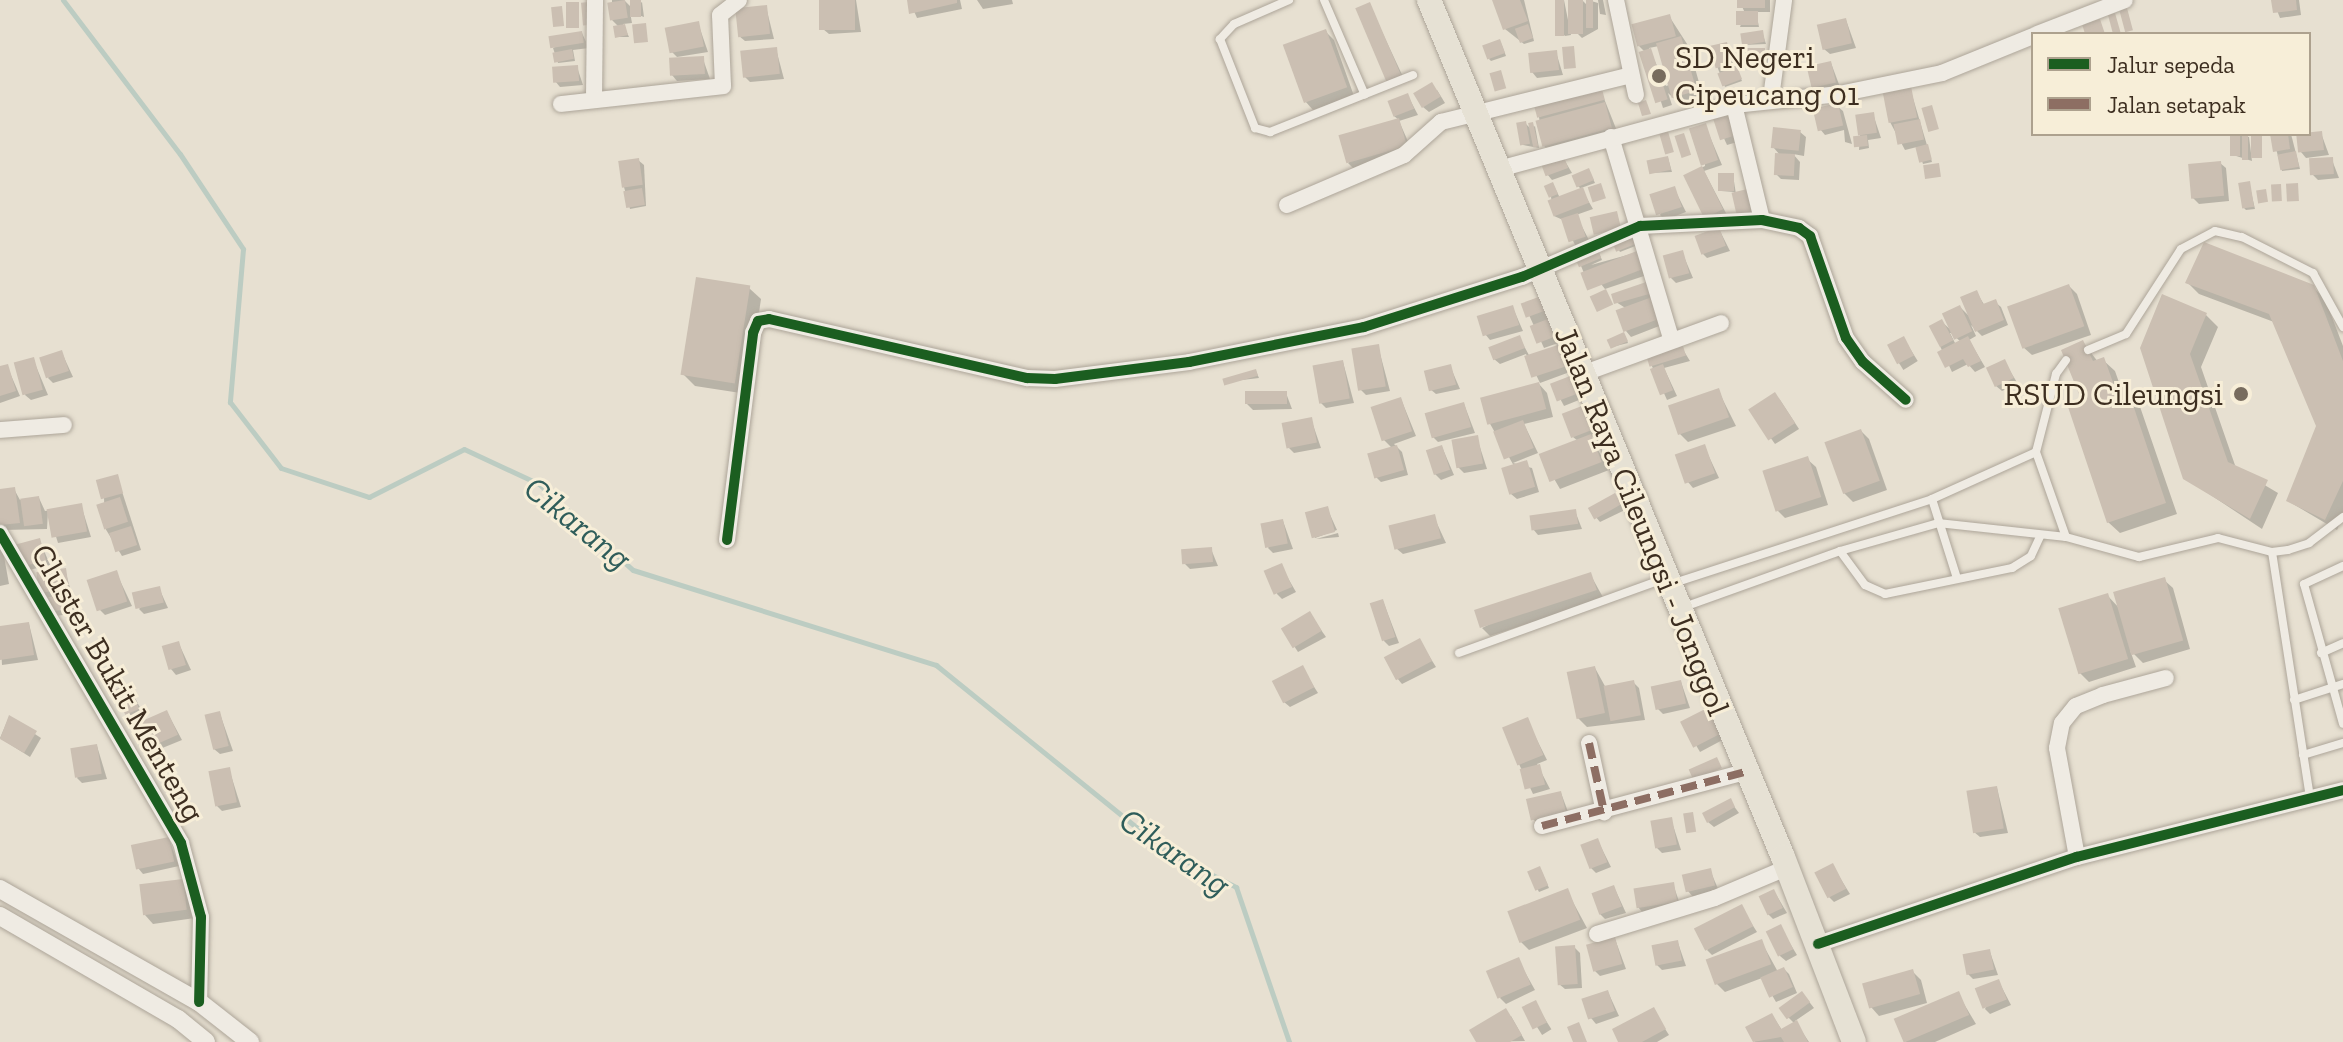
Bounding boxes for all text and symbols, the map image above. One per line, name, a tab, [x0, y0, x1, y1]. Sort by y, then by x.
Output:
legend	[2031, 32, 2311, 136]
place label: SD Negeri Cipeucang 01	[1675, 39, 1859, 114]
text: Jalur sepeda	[2107, 50, 2235, 79]
marker: SD Negeri Cipeucang 01	[1650, 67, 1668, 85]
text: Jalan setapak	[2107, 90, 2246, 119]
street label: Jalan Raya Cileungsi - Jonggol	[1546, 321, 1738, 721]
place label: RSUD Cileungsi	[2003, 375, 2223, 413]
marker: RSUD Cileungsi	[2230, 383, 2252, 405]
water label: Cikarang	[516, 468, 640, 578]
street label: Cluster Bukit Menteng	[23, 537, 213, 829]
water label: Cikarang	[1112, 799, 1238, 905]

